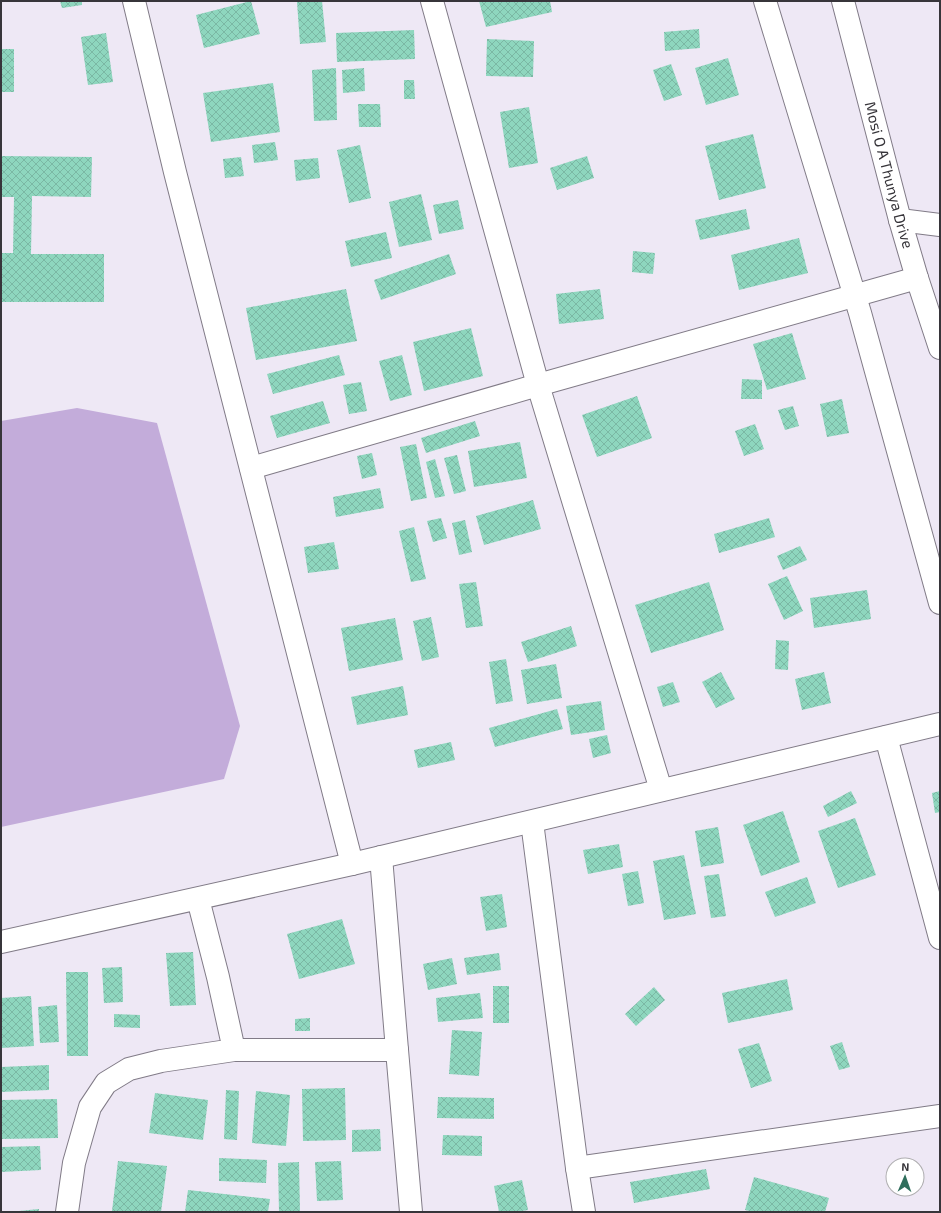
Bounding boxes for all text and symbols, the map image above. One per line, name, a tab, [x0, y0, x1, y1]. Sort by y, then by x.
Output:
street label: Mosi O A Thunya Drive	[862, 99, 918, 250]
north arrow	[885, 1157, 925, 1197]
text: N	[901, 1160, 910, 1173]

